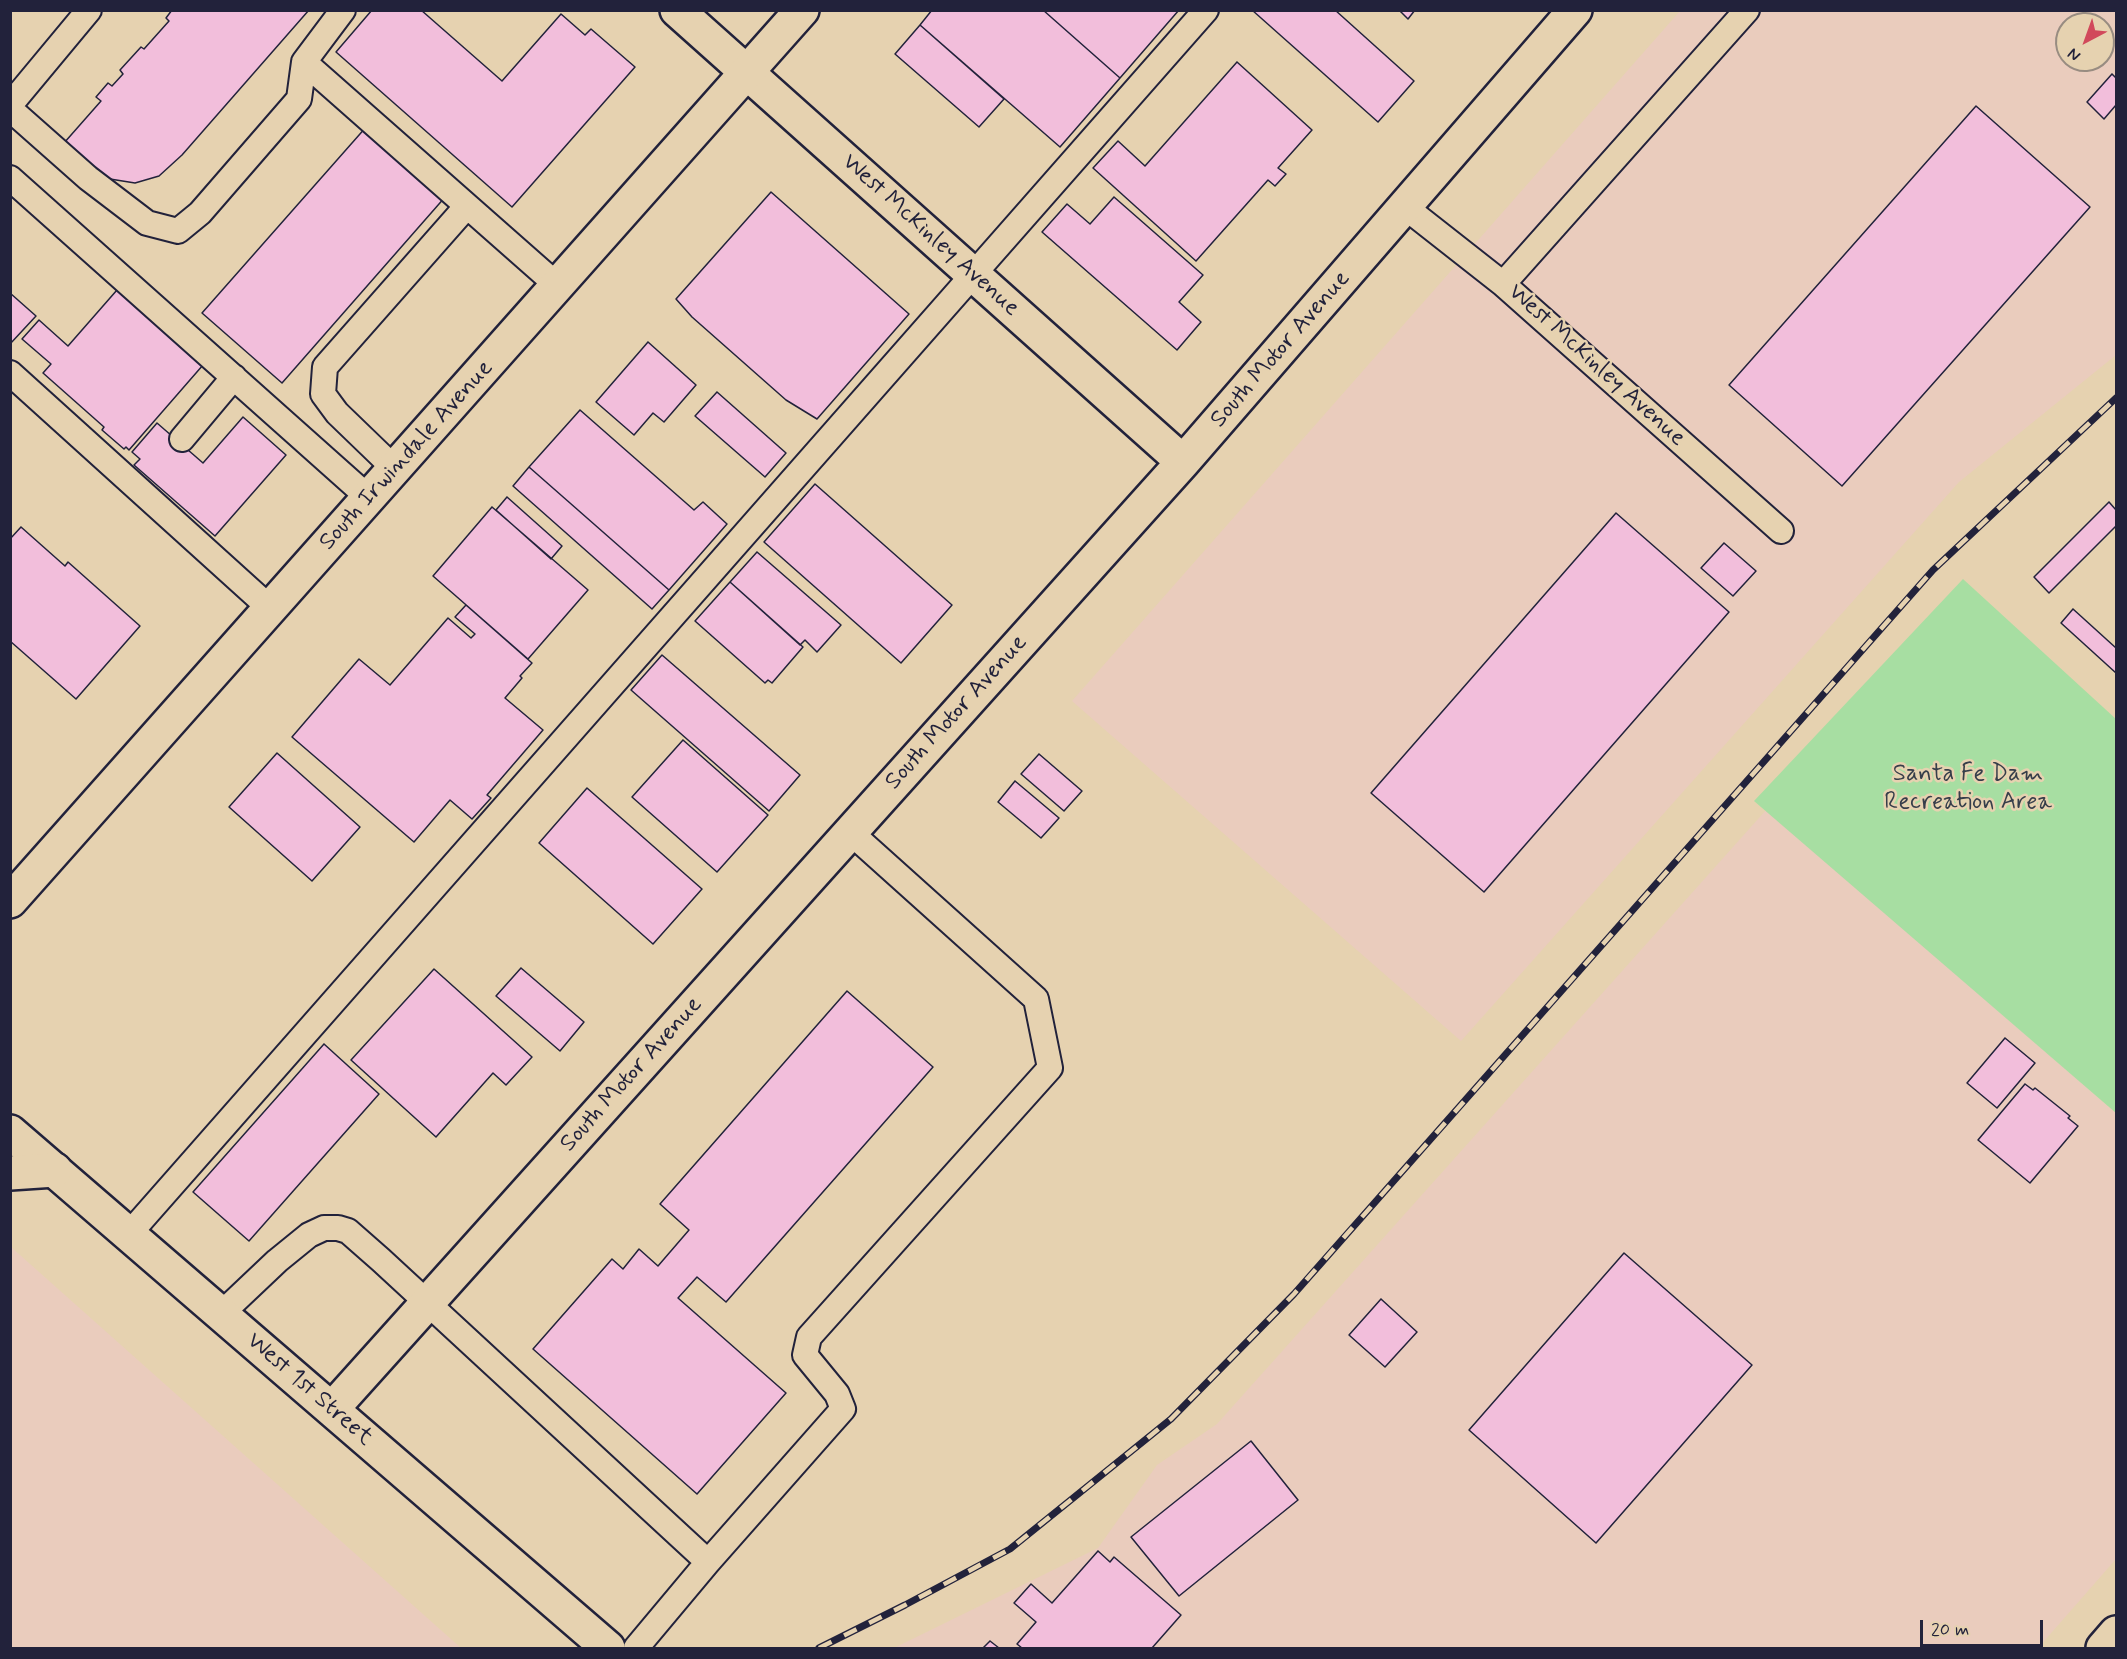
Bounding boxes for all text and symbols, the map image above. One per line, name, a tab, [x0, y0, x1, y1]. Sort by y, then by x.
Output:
north arrow	[2055, 12, 2115, 72]
text: N	[2063, 43, 2085, 66]
street label: West McKinley Avenue	[835, 149, 1025, 323]
street label: South Motor Avenue	[1205, 266, 1357, 434]
street label: West McKinley Avenue	[1501, 279, 1691, 453]
street label: South Irwindale Avenue	[314, 355, 500, 557]
street label: South Motor Avenue	[880, 630, 1034, 796]
park label: Santa Fe Dam Recreation Area	[1884, 761, 2052, 817]
street label: South Motor Avenue	[555, 992, 709, 1158]
street label: West 1st Street	[240, 1327, 378, 1453]
scale bar	[1923, 1608, 2046, 1646]
text: 20 m	[1931, 1618, 1969, 1642]

